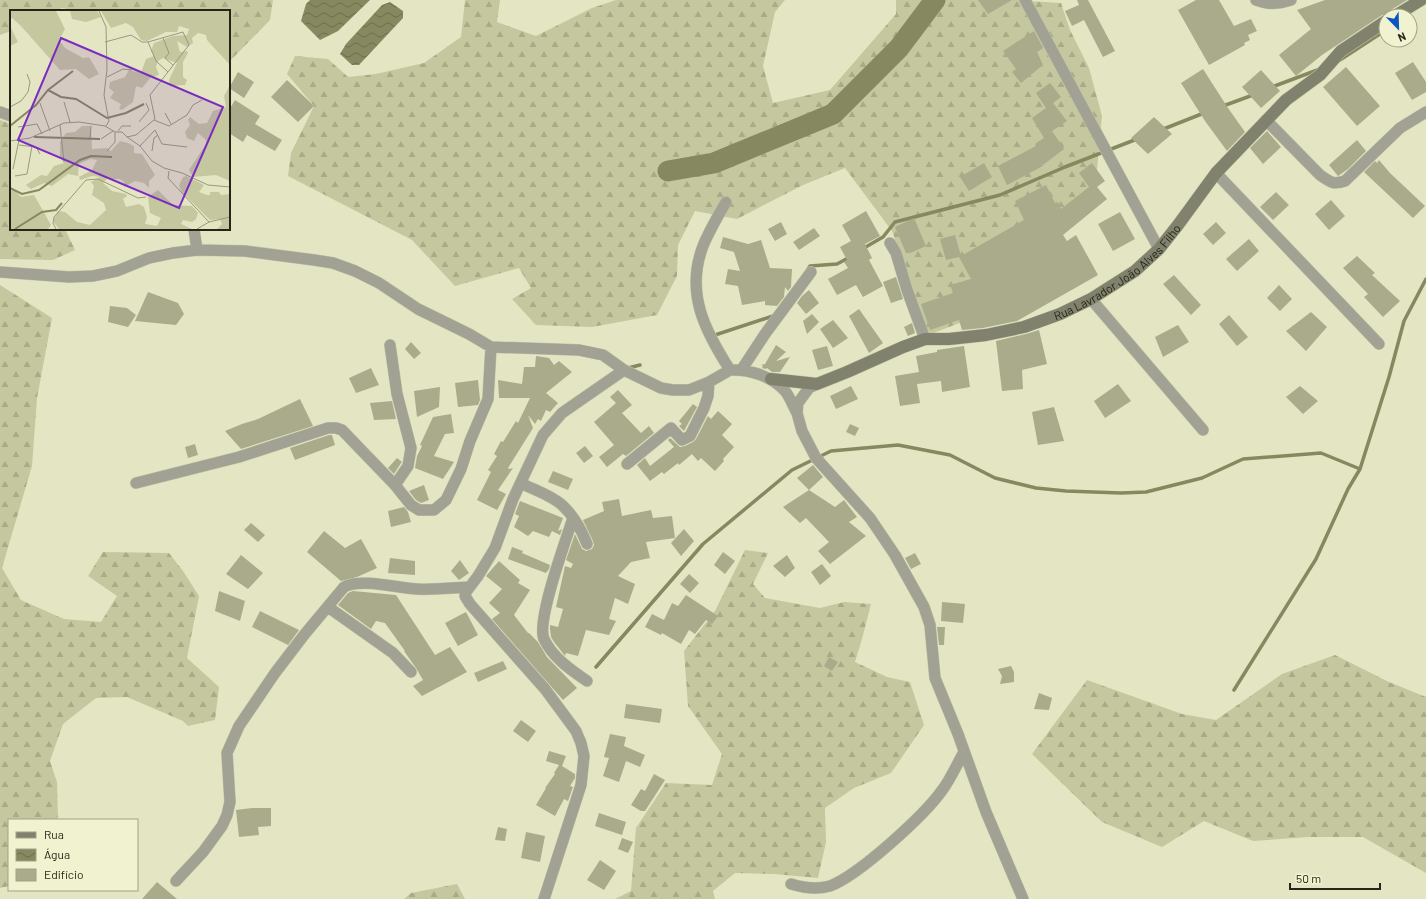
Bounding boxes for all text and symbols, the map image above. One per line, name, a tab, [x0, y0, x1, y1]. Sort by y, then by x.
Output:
north arrow	[1378, 8, 1418, 48]
inset map	[10, 10, 230, 230]
text: N	[1396, 30, 1408, 45]
street label: Rua Lavrador João Alves Filho	[1052, 221, 1183, 323]
legend	[8, 819, 138, 891]
text: Rua	[44, 827, 64, 841]
text: Água	[44, 847, 70, 861]
scale bar	[1290, 865, 1380, 891]
text: Edifício	[44, 867, 84, 881]
text: 50 m	[1296, 871, 1321, 885]

